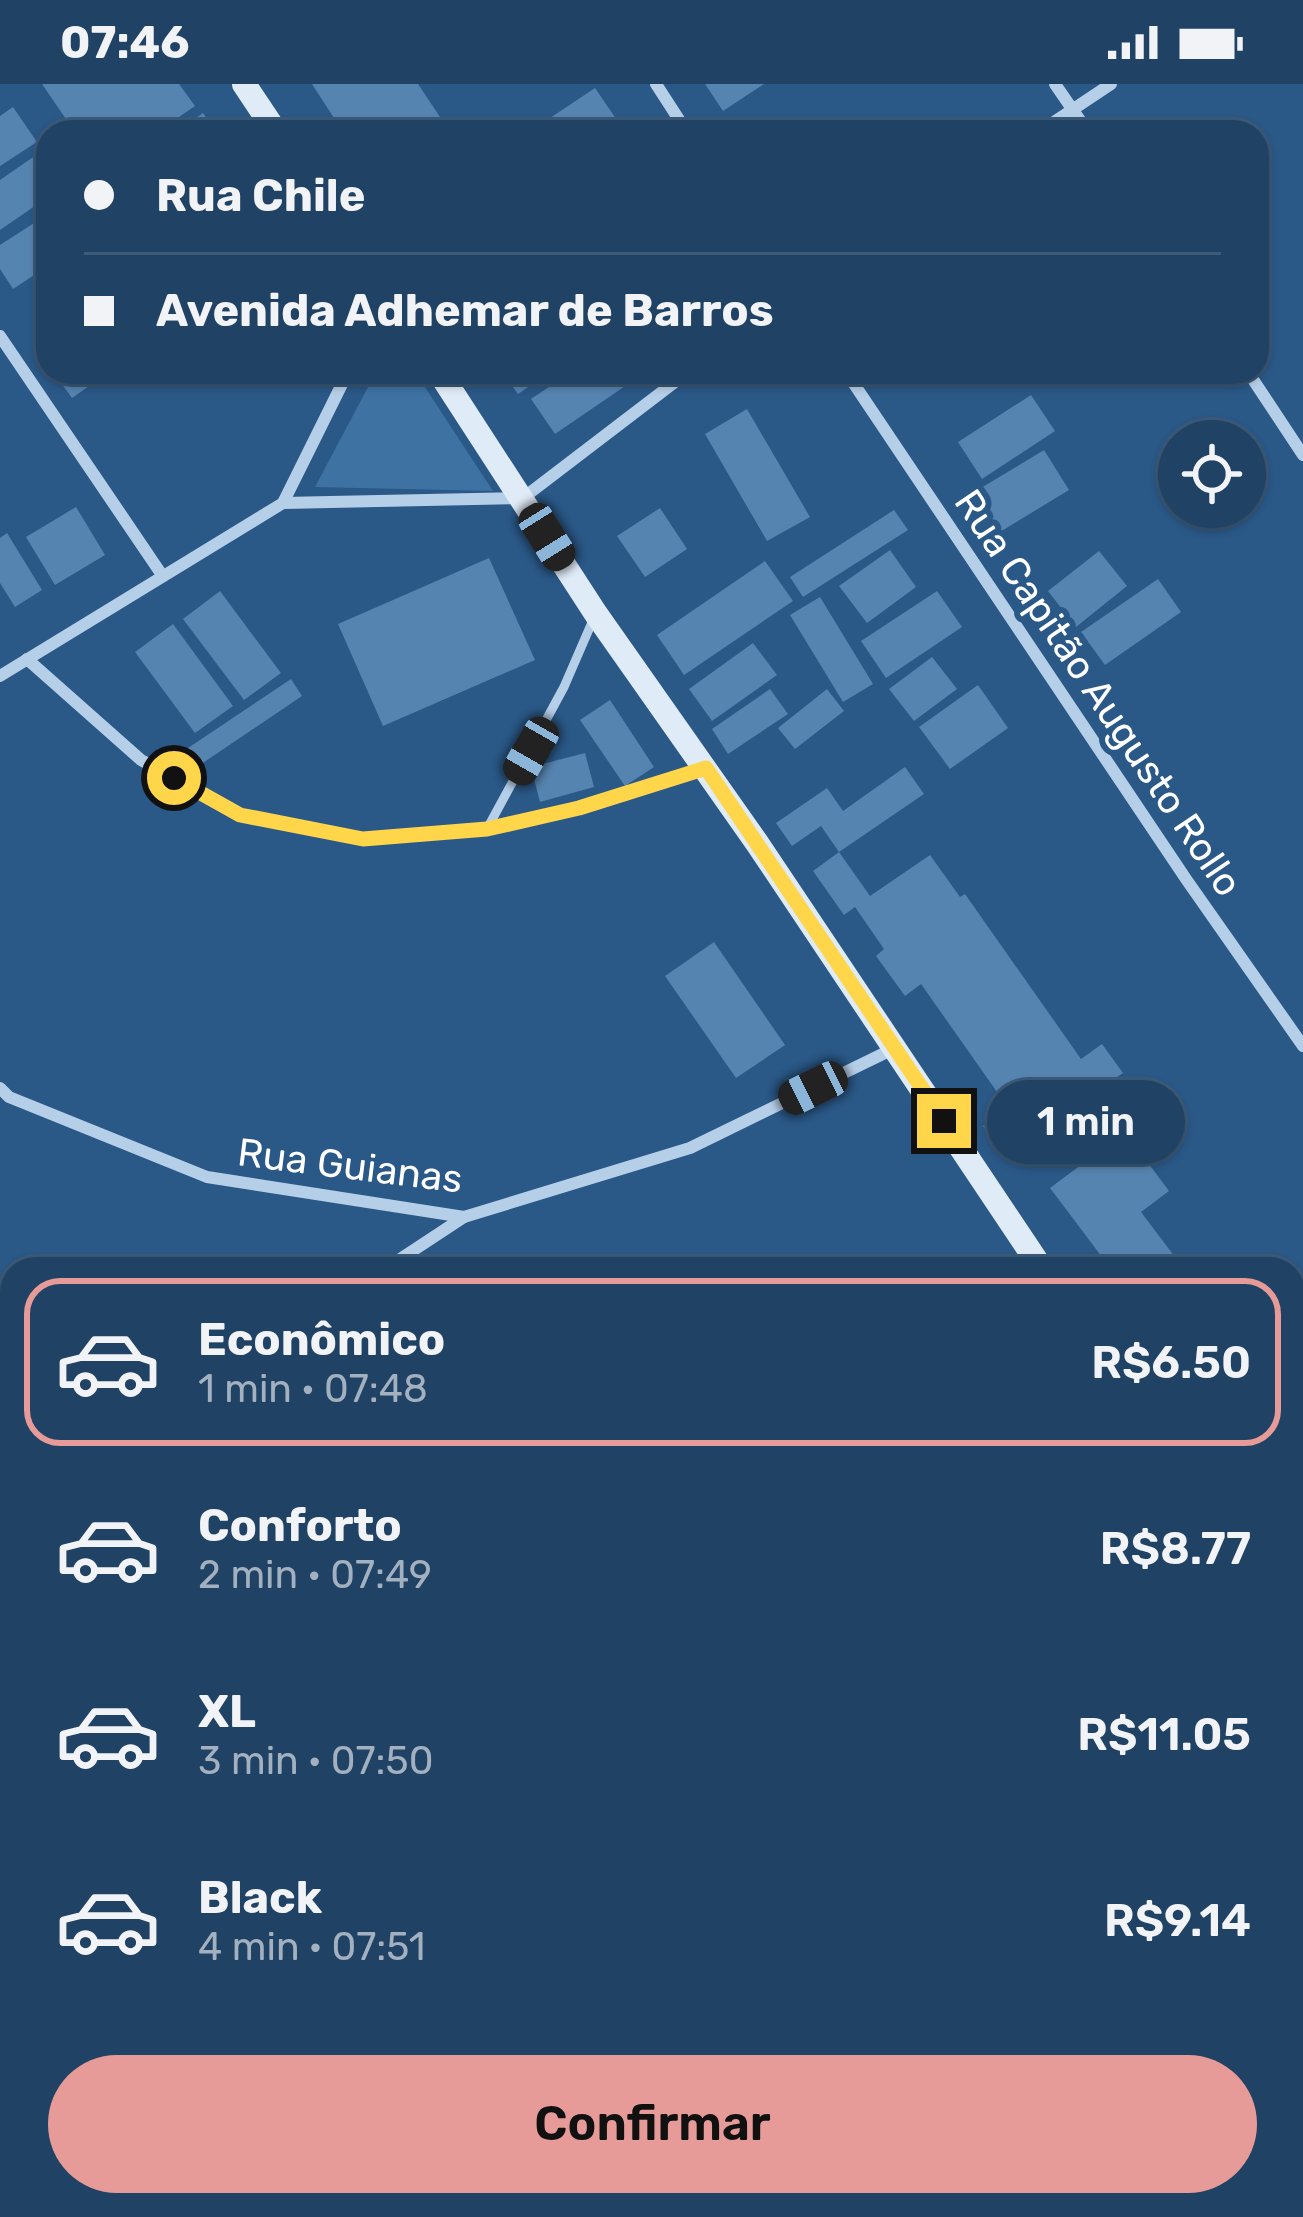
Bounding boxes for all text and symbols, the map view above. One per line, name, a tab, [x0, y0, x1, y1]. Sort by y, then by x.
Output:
text: 07:46	[60, 16, 190, 69]
text: Rua Chile	[156, 169, 365, 222]
text: Avenida Adhemar de Barros	[156, 284, 774, 337]
map controls	[1158, 420, 1266, 528]
button: locate	[1158, 420, 1266, 528]
street label: Rua Capitão Augusto Rollo	[945, 481, 1251, 905]
car	[513, 497, 581, 577]
car	[497, 711, 565, 791]
route start	[147, 751, 201, 805]
car	[773, 1056, 853, 1120]
callout: 1 min	[986, 1079, 1184, 1163]
route end	[917, 1094, 971, 1148]
text: 1 min	[1037, 1099, 1135, 1145]
street label: Rua Guianas	[235, 1129, 465, 1203]
icon: car	[54, 1308, 162, 1416]
text: Econômico	[198, 1313, 445, 1366]
text: R$6.50	[1091, 1336, 1251, 1389]
text: 1 min · 07:48	[198, 1366, 428, 1412]
icon: car	[54, 1494, 162, 1602]
text: Conforto	[198, 1499, 402, 1552]
text: R$8.77	[1100, 1522, 1251, 1575]
text: 2 min · 07:49	[198, 1552, 432, 1598]
icon: car	[54, 1680, 162, 1788]
text: XL	[198, 1685, 256, 1738]
text: R$11.05	[1077, 1708, 1251, 1761]
text: 3 min · 07:50	[198, 1738, 433, 1784]
icon: car	[54, 1866, 162, 1974]
text: Black	[198, 1871, 322, 1924]
text: R$9.14	[1104, 1894, 1251, 1947]
text: 4 min · 07:51	[198, 1924, 426, 1970]
button: Confirmar	[48, 2055, 1257, 2193]

